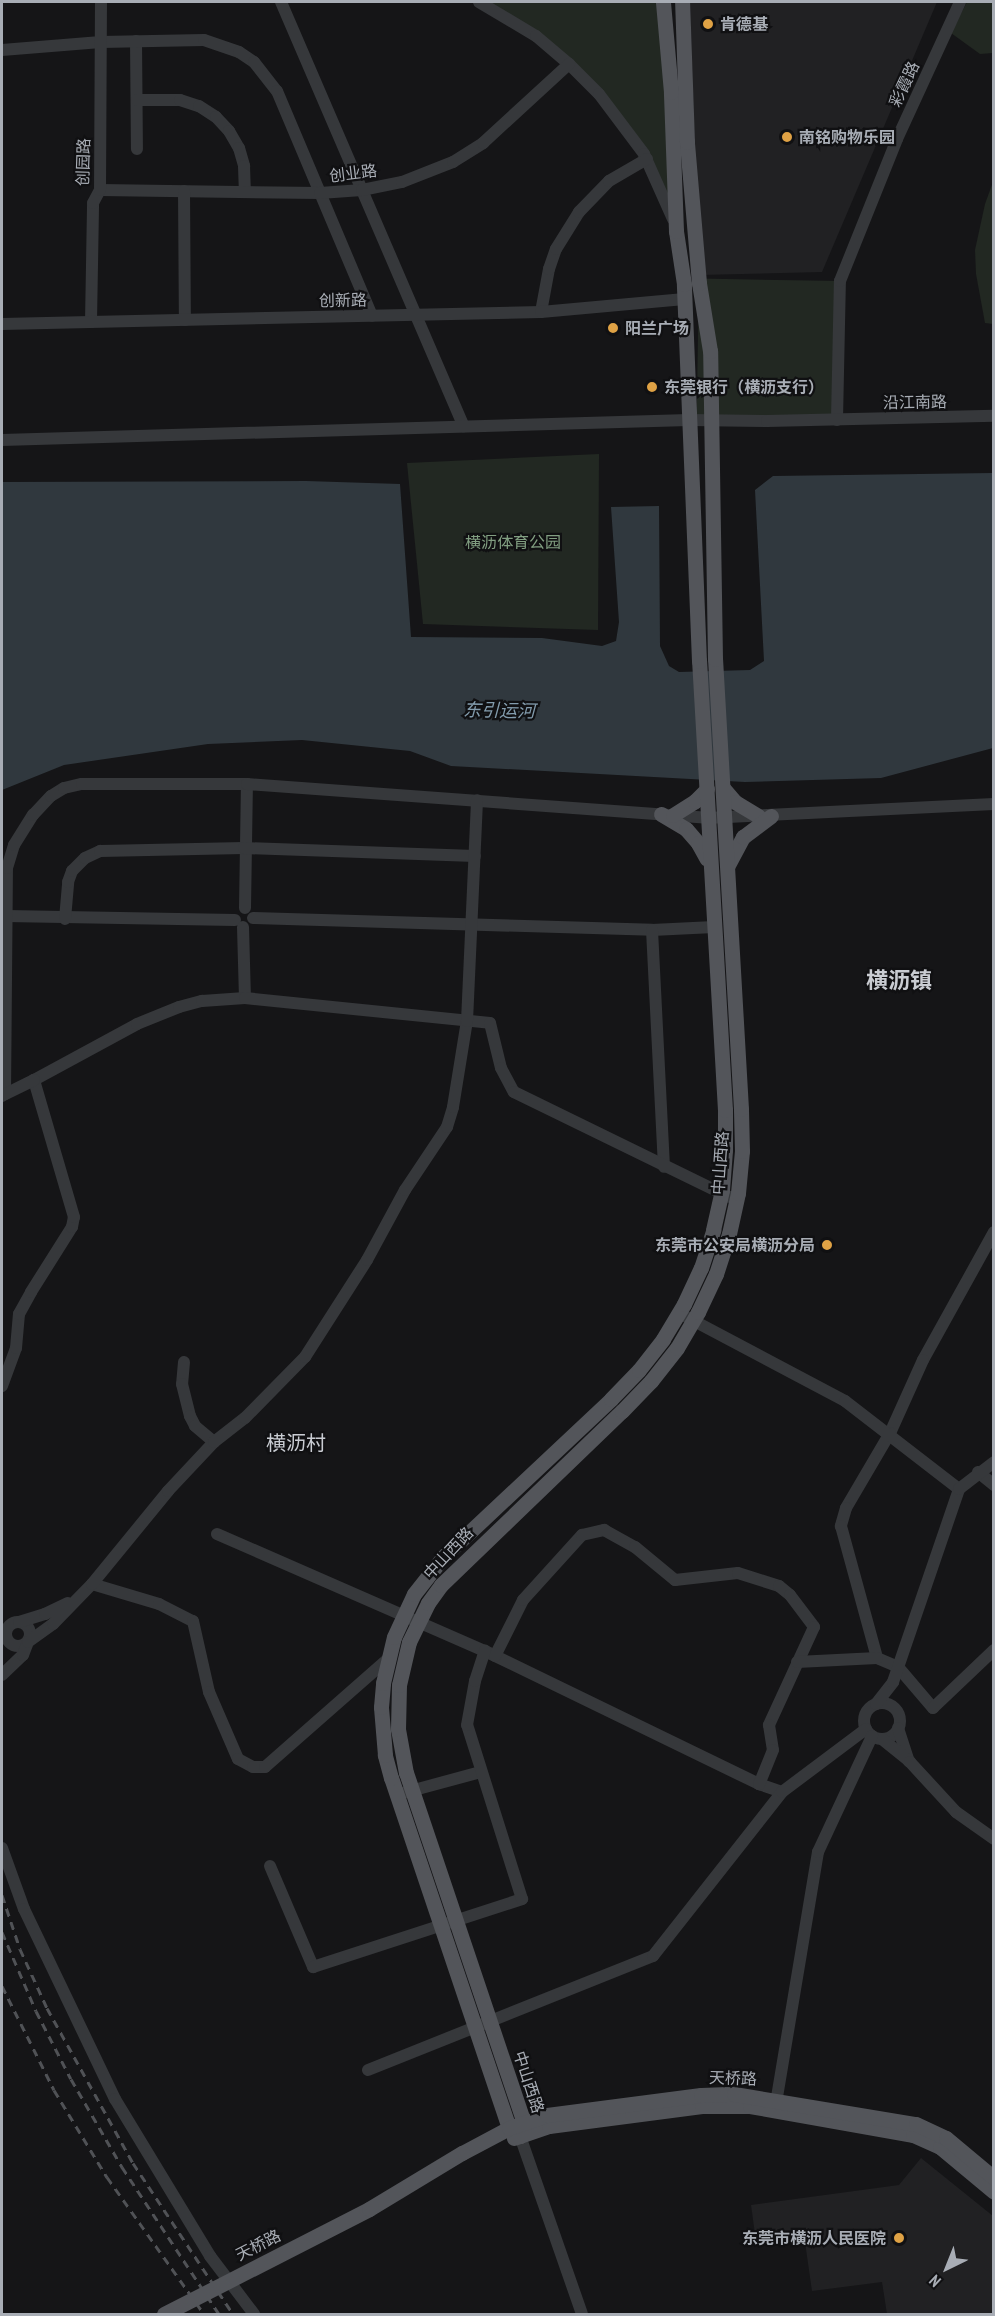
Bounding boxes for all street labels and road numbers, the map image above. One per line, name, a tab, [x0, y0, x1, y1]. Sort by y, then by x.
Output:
street label: 彩霞路	[885, 58, 923, 110]
street label: 创园路	[73, 138, 93, 186]
street label: 创业路	[328, 161, 378, 185]
street label: 创新路	[319, 290, 367, 310]
street label: 沿江南路	[883, 392, 947, 412]
street label: 中山西路	[708, 1130, 732, 1196]
street label: 中山西路	[419, 1523, 477, 1583]
street label: 中山西路	[510, 2049, 548, 2115]
street label: 天桥路	[709, 2068, 757, 2088]
street label: 天桥路	[232, 2226, 284, 2264]

